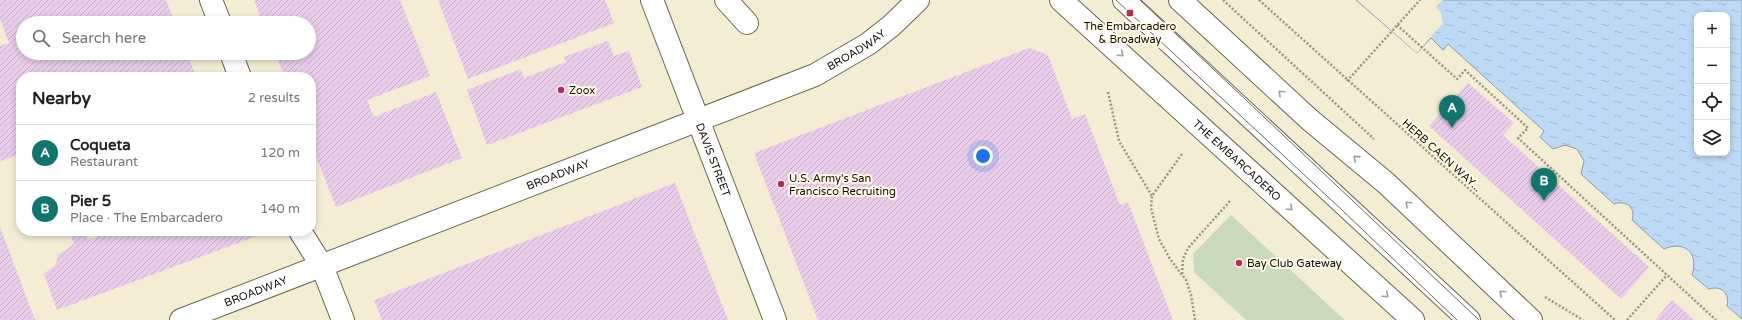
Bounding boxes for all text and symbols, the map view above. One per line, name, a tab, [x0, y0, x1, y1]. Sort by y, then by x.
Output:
marker: The Embarcadero & Broadway	[1125, 8, 1135, 18]
map controls	[1694, 12, 1730, 156]
button: +	[1694, 12, 1730, 48]
search box	[16, 16, 316, 60]
place label: The Embarcadero & Broadway	[1084, 20, 1177, 46]
icon: search	[30, 27, 52, 49]
street label: BROADWAY	[825, 27, 888, 73]
text: Search here	[62, 29, 146, 47]
button: −	[1694, 48, 1730, 84]
one-way arrow	[1116, 50, 1124, 57]
place label: Zoox	[569, 84, 595, 97]
button: locate	[1694, 84, 1730, 120]
marker: Zoox	[556, 85, 566, 95]
text: Nearby	[32, 88, 91, 109]
text: 2 results	[248, 90, 300, 106]
one-way arrow	[1278, 91, 1286, 98]
pin: A	[1439, 95, 1465, 128]
street label: HERB CAEN WAY...	[1399, 116, 1484, 194]
street label: THE EMBARCADERO	[1190, 117, 1283, 204]
button: layers	[1694, 120, 1730, 156]
street label: DAVIS STREET	[693, 121, 733, 199]
text: Coqueta	[70, 136, 131, 154]
text: A	[40, 145, 50, 161]
text: 120 m	[260, 145, 300, 161]
your location	[973, 146, 993, 166]
text: Restaurant	[70, 154, 138, 170]
one-way arrow	[1353, 156, 1360, 163]
street label: BROADWAY	[525, 157, 591, 193]
pin: B	[1531, 168, 1557, 201]
place label: U.S. Army's San Francisco Recruiting	[789, 172, 896, 198]
marker: U.S. Army's San Francisco Recruiting	[776, 179, 786, 189]
text: Pier 5	[70, 192, 111, 210]
text: B	[40, 201, 50, 217]
text: 140 m	[260, 201, 300, 217]
one-way arrow	[1405, 201, 1413, 209]
one-way arrow	[1285, 203, 1292, 210]
text: Place · The Embarcadero	[70, 210, 223, 226]
place label: Bay Club Gateway	[1247, 257, 1342, 270]
marker: Bay Club Gateway	[1234, 258, 1244, 268]
street label: BROADWAY	[222, 274, 289, 310]
one-way arrow	[1381, 291, 1389, 298]
one-way arrow	[1499, 291, 1507, 298]

